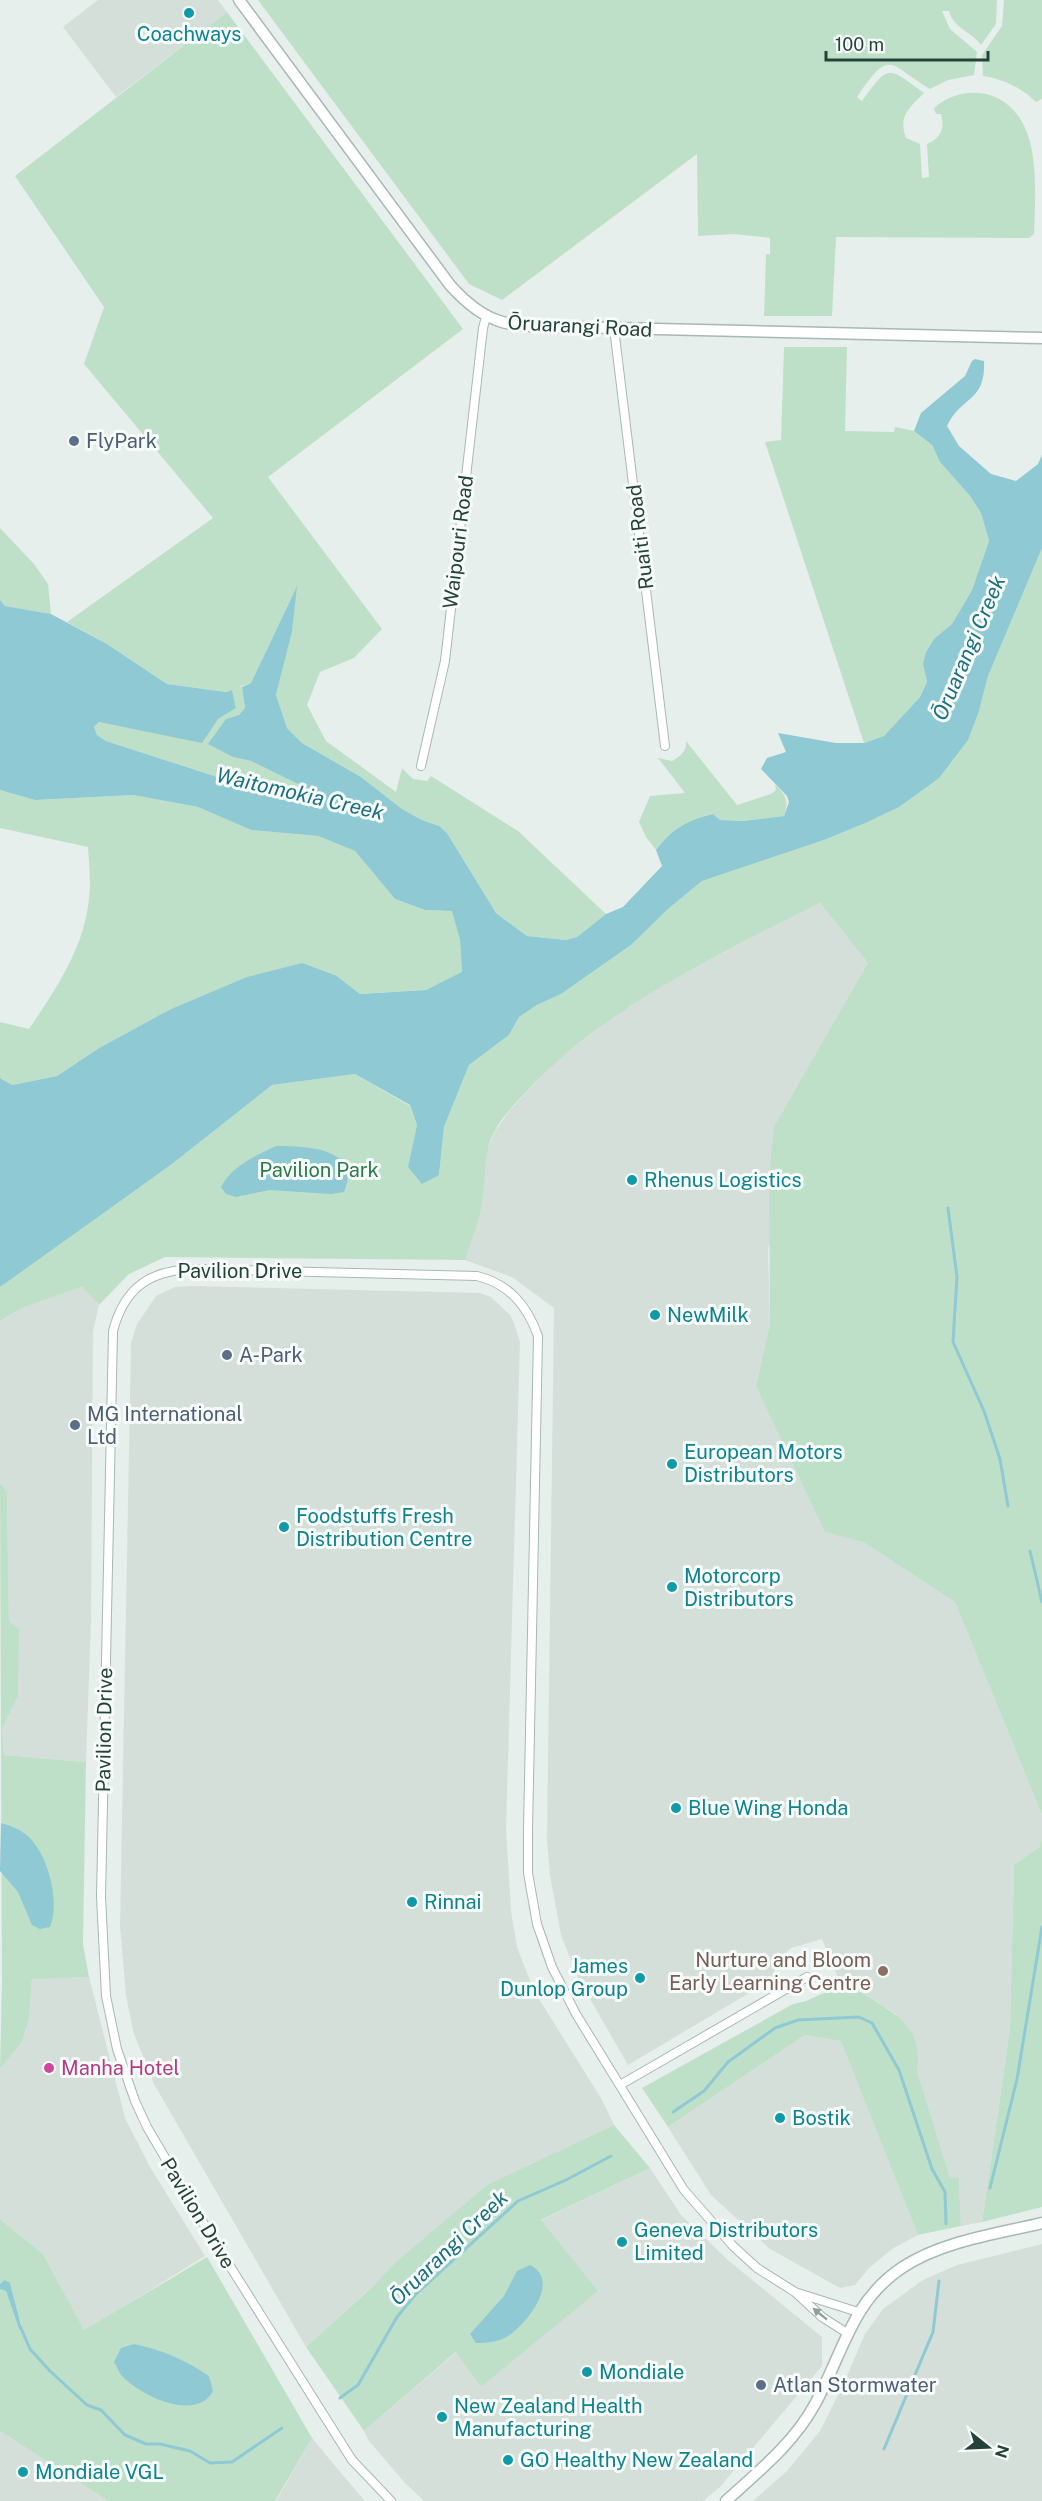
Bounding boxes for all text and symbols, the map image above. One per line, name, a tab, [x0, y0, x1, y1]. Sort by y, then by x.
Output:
marker: Coachways	[182, 6, 196, 20]
place label: Coachways	[137, 22, 241, 46]
scale bar	[826, 24, 988, 62]
text: 100 m	[835, 34, 884, 55]
street label: Ōruarangi Road	[507, 309, 653, 342]
place label: FlyPark	[86, 429, 157, 453]
marker: FlyPark	[67, 434, 81, 448]
street label: Waipouri Road	[438, 474, 478, 610]
street label: Ruaiti Road	[622, 483, 658, 591]
water label: Ōruarangi Creek	[927, 571, 1011, 724]
water label: Waitomokia Creek	[214, 762, 387, 825]
park label: Pavilion Park	[259, 1158, 379, 1182]
place label: Rhenus Logistics	[644, 1168, 802, 1192]
marker: Rhenus Logistics	[625, 1173, 639, 1187]
street label: Pavilion Drive	[178, 1259, 302, 1283]
place label: NewMilk	[667, 1303, 749, 1327]
marker: NewMilk	[648, 1308, 662, 1322]
place label: A-Park	[239, 1343, 303, 1367]
marker: A-Park	[220, 1348, 234, 1362]
place label: MG International Ltd	[87, 1402, 242, 1449]
marker: MG International Ltd	[68, 1418, 82, 1432]
place label: European Motors Distributors	[684, 1440, 843, 1487]
marker: European Motors Distributors	[665, 1457, 679, 1471]
place label: Foodstuffs Fresh Distribution Centre	[296, 1504, 472, 1551]
marker: Foodstuffs Fresh Distribution Centre	[277, 1520, 291, 1534]
place label: Motorcorp Distributors	[684, 1564, 794, 1611]
marker: Motorcorp Distributors	[665, 1580, 679, 1594]
street label: Pavilion Drive	[91, 1667, 117, 1793]
place label: Blue Wing Honda	[688, 1796, 848, 1820]
marker: Blue Wing Honda	[669, 1801, 683, 1815]
place label: Rinnai	[424, 1890, 482, 1914]
marker: Rinnai	[405, 1895, 419, 1909]
place label: Nurture and Bloom Early Learning Centre	[669, 1948, 871, 1995]
place label: James Dunlop Group	[500, 1954, 628, 2001]
marker: Nurture and Bloom Early Learning Centre	[876, 1964, 890, 1978]
marker: James Dunlop Group	[633, 1971, 647, 1985]
place label: Manha Hotel	[61, 2056, 180, 2080]
marker: Manha Hotel	[42, 2061, 56, 2075]
place label: Bostik	[792, 2106, 851, 2130]
marker: Bostik	[773, 2111, 787, 2125]
street label: Pavilion Drive	[156, 2153, 240, 2273]
water label: Ōruarangi Creek	[384, 2184, 513, 2310]
place label: Geneva Distributors Limited	[634, 2218, 818, 2265]
marker: Geneva Distributors Limited	[615, 2235, 629, 2249]
one-way arrow	[812, 2308, 828, 2321]
place label: Mondiale	[599, 2360, 684, 2384]
marker: Mondiale	[580, 2365, 594, 2379]
place label: Atlan Stormwater	[773, 2373, 937, 2397]
marker: Atlan Stormwater	[754, 2378, 768, 2392]
place label: New Zealand Health Manufacturing	[454, 2394, 643, 2441]
marker: New Zealand Health Manufacturing	[435, 2410, 449, 2424]
north arrow	[958, 2417, 1018, 2477]
text: N	[991, 2443, 1013, 2460]
place label: GO Healthy New Zealand	[520, 2448, 753, 2472]
marker: GO Healthy New Zealand	[501, 2453, 515, 2467]
place label: Mondiale VGL	[35, 2460, 164, 2484]
marker: Mondiale VGL	[16, 2465, 30, 2479]

